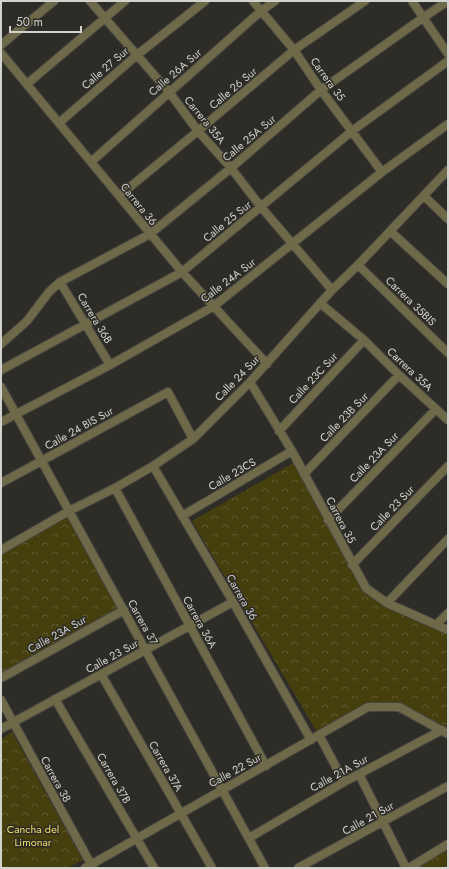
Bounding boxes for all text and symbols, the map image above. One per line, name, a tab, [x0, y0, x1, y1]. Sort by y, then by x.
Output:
scale bar	[10, 8, 81, 34]
text: 50 m	[16, 13, 43, 31]
street label: Calle 27 Sur	[78, 43, 132, 93]
street label: Calle 26A Sur	[145, 44, 205, 100]
street label: Carrera 35	[307, 54, 349, 104]
street label: Calle 26 Sur	[206, 63, 261, 113]
street label: Carrera 35A	[181, 93, 230, 148]
street label: Calle 25A Sur	[219, 111, 279, 165]
street label: Carrera 36	[117, 179, 161, 229]
street label: Calle 25 Sur	[199, 196, 255, 246]
street label: Calle 24A Sur	[197, 254, 259, 306]
street label: Carrera 35BIS	[382, 273, 440, 329]
street label: Carrera 36B	[74, 290, 116, 346]
street label: Carrera 35A	[383, 343, 437, 395]
street label: Calle 23C Sur	[285, 348, 341, 407]
street label: Calle 24 Sur	[211, 351, 263, 405]
street label: Calle 23B Sur	[316, 388, 372, 446]
street label: Calle 24 BIS Sur	[42, 402, 117, 454]
street label: Calle 23A Sur	[346, 428, 403, 486]
street label: Calle 23CS	[205, 454, 259, 494]
street label: Calle 23 Sur	[366, 481, 418, 534]
street label: Carrera 35	[322, 494, 360, 546]
street label: Carrera 36	[222, 571, 262, 623]
street label: Carrera 36A	[179, 593, 221, 652]
street label: Carrera 37	[124, 596, 162, 648]
street label: Calle 23A Sur	[25, 611, 90, 657]
street label: Calle 23 Sur	[83, 635, 141, 677]
street label: Carrera 37A	[145, 738, 187, 795]
street label: Calle 22 Sur	[206, 749, 265, 791]
street label: Carrera 37B	[93, 750, 135, 806]
street label: Calle 21A Sur	[307, 750, 371, 796]
street label: Carrera 38	[37, 753, 75, 805]
street label: Calle 21 Sur	[339, 797, 397, 839]
park label: Cancha del Limonar	[7, 821, 59, 850]

